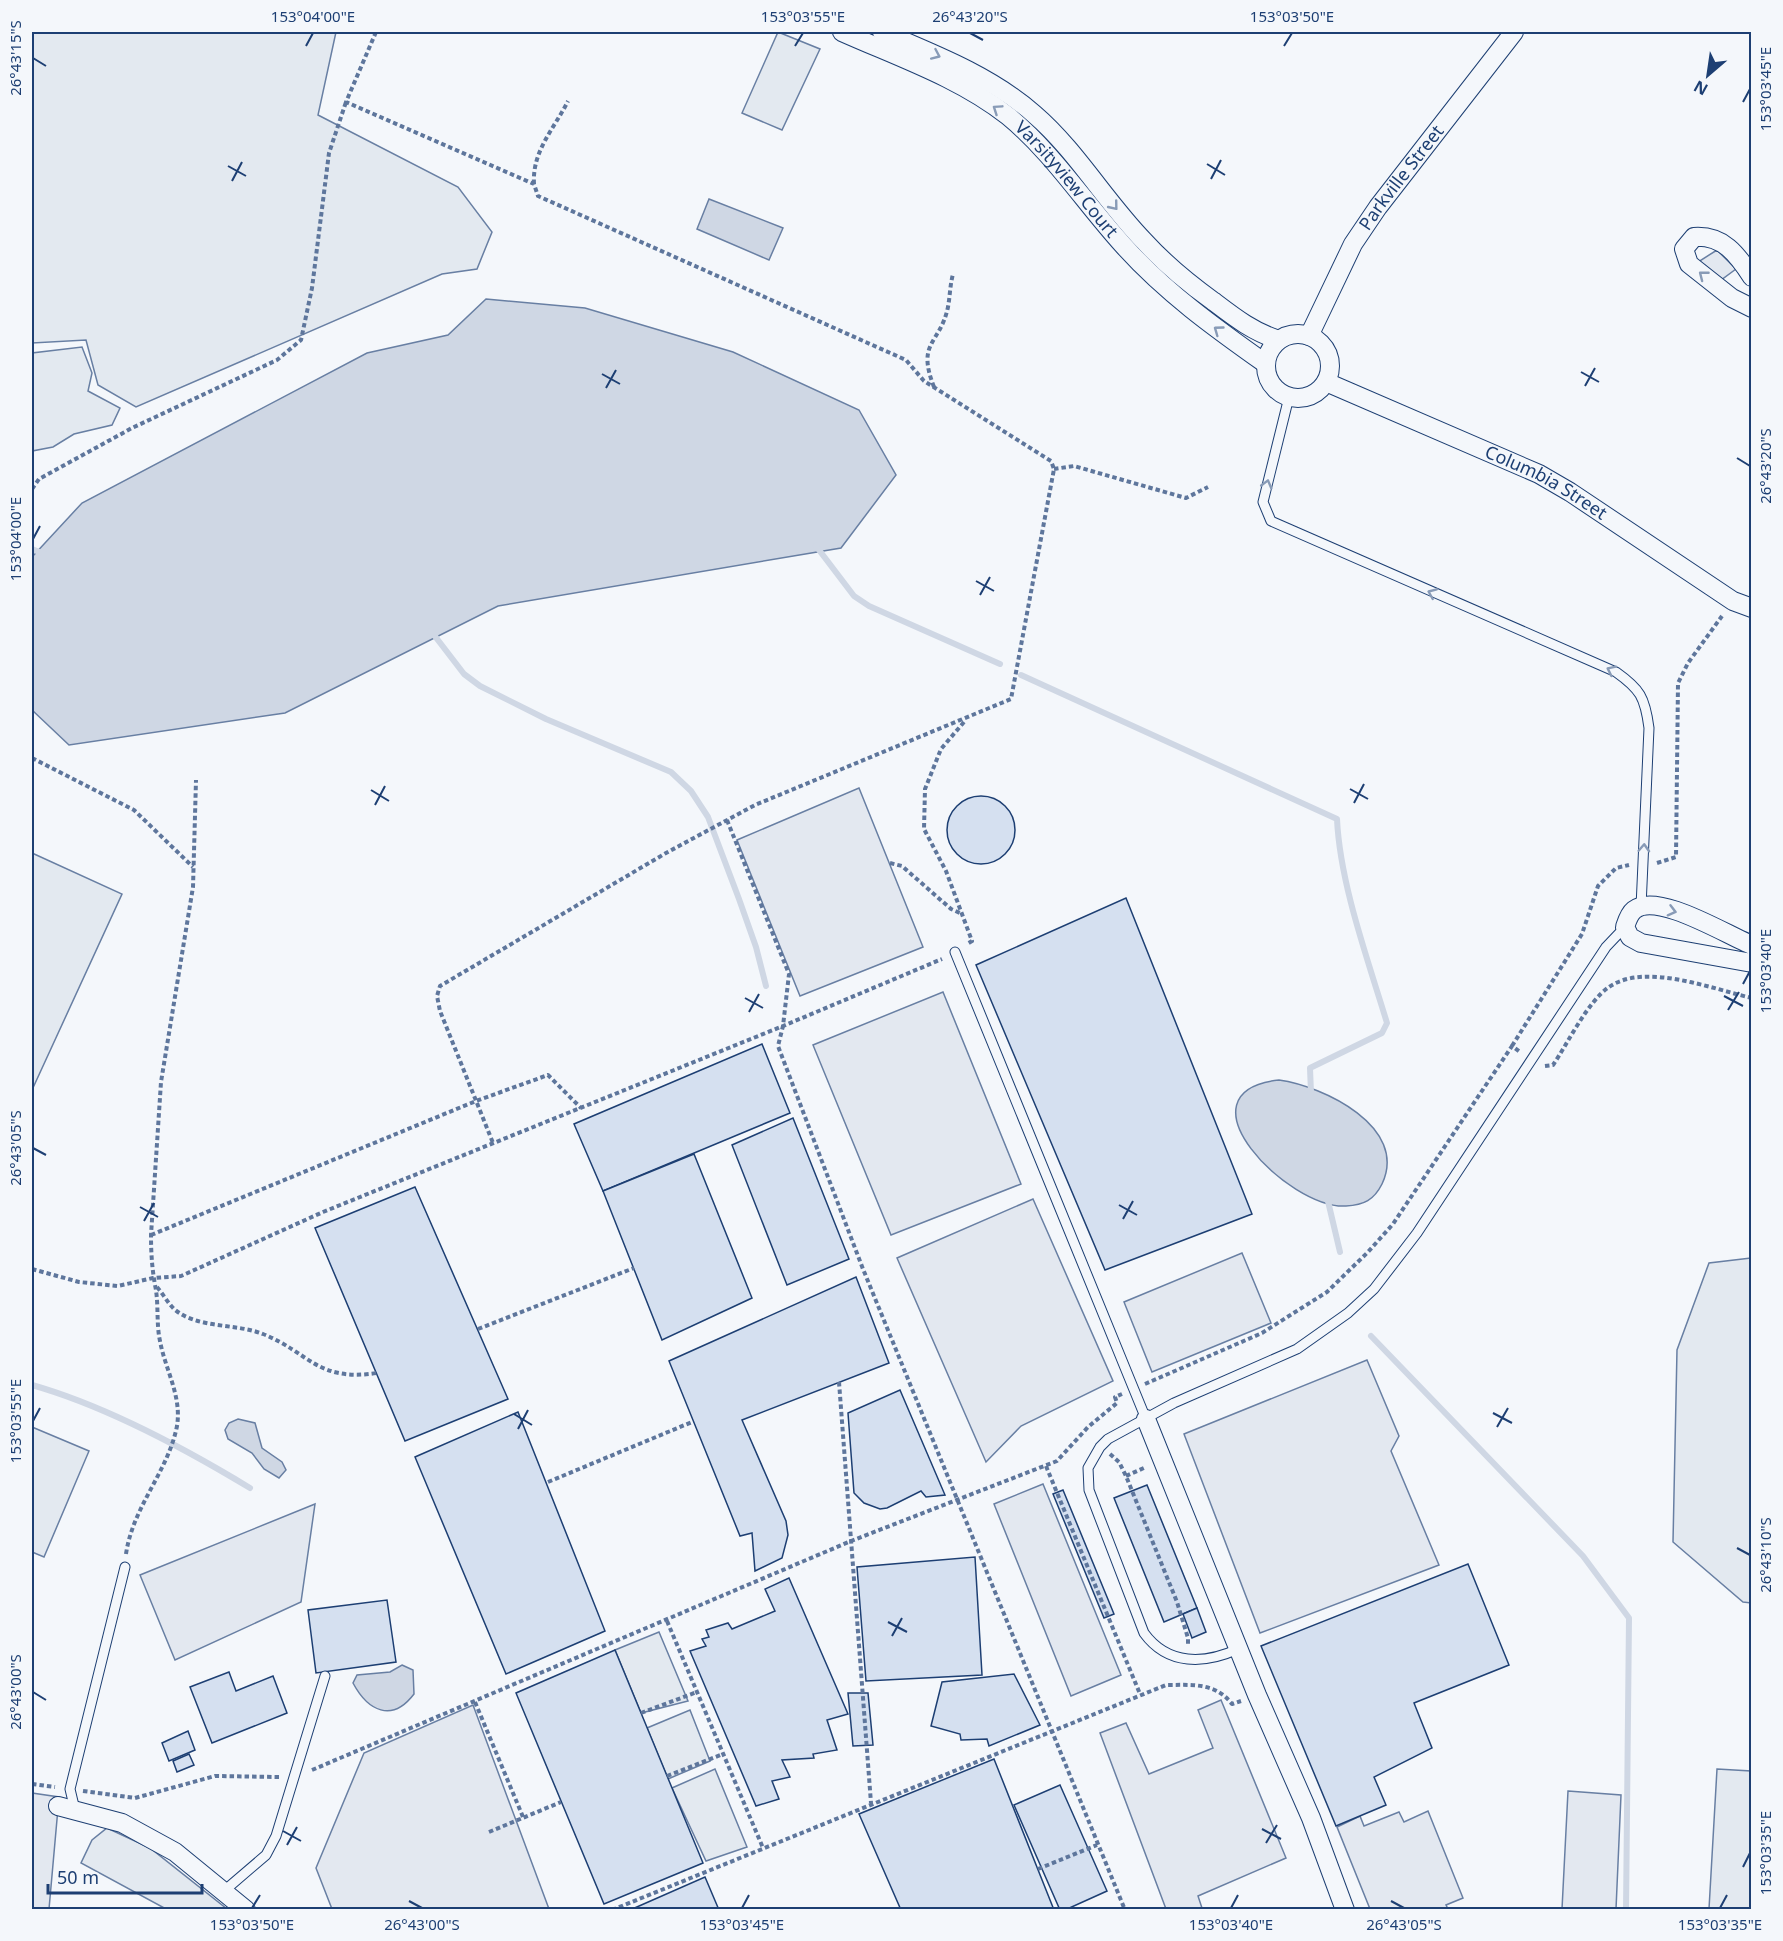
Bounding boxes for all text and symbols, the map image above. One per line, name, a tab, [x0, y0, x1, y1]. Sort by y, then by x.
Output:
text: 153°04'00"E	[271, 6, 355, 26]
text: 153°03'55"E	[761, 6, 845, 26]
text: 26°43'20"S	[932, 6, 1008, 26]
text: 153°03'50"E	[1250, 6, 1334, 26]
text: 26°43'15"S	[5, 20, 25, 96]
north arrow	[1678, 45, 1738, 105]
text: 153°03'45"E	[1755, 47, 1775, 131]
one-way arrow	[929, 48, 940, 60]
text: N	[1690, 75, 1712, 101]
one-way arrow	[993, 105, 1004, 116]
street label: Varsityview Court	[1010, 115, 1124, 243]
street label: Parkville Street	[1353, 119, 1449, 235]
one-way arrow	[1106, 199, 1117, 210]
one-way arrow	[1699, 272, 1710, 283]
one-way arrow	[1214, 326, 1225, 337]
text: 26°43'20"S	[1755, 428, 1775, 504]
street label: Columbia Street	[1482, 439, 1613, 525]
one-way arrow	[1260, 479, 1273, 489]
text: 153°04'00"E	[5, 497, 25, 581]
one-way arrow	[1427, 588, 1438, 600]
one-way arrow	[1606, 666, 1617, 678]
one-way arrow	[1637, 844, 1650, 853]
one-way arrow	[1666, 904, 1677, 916]
text: 153°03'40"E	[1755, 929, 1775, 1013]
text: 26°43'05"S	[5, 1110, 25, 1186]
text: 153°03'55"E	[5, 1379, 25, 1463]
text: 26°43'10"S	[1755, 1517, 1775, 1593]
text: 26°43'00"S	[5, 1654, 25, 1730]
text: 153°03'35"E	[1755, 1811, 1775, 1895]
scale bar	[48, 1857, 202, 1895]
text: 50 m	[57, 1865, 99, 1889]
text: 153°03'50"E	[210, 1914, 294, 1934]
text: 26°43'00"S	[384, 1914, 460, 1934]
text: 153°03'45"E	[700, 1914, 784, 1934]
text: 153°03'40"E	[1189, 1914, 1273, 1934]
text: 26°43'05"S	[1366, 1914, 1442, 1934]
text: 153°03'35"E	[1678, 1914, 1762, 1934]

